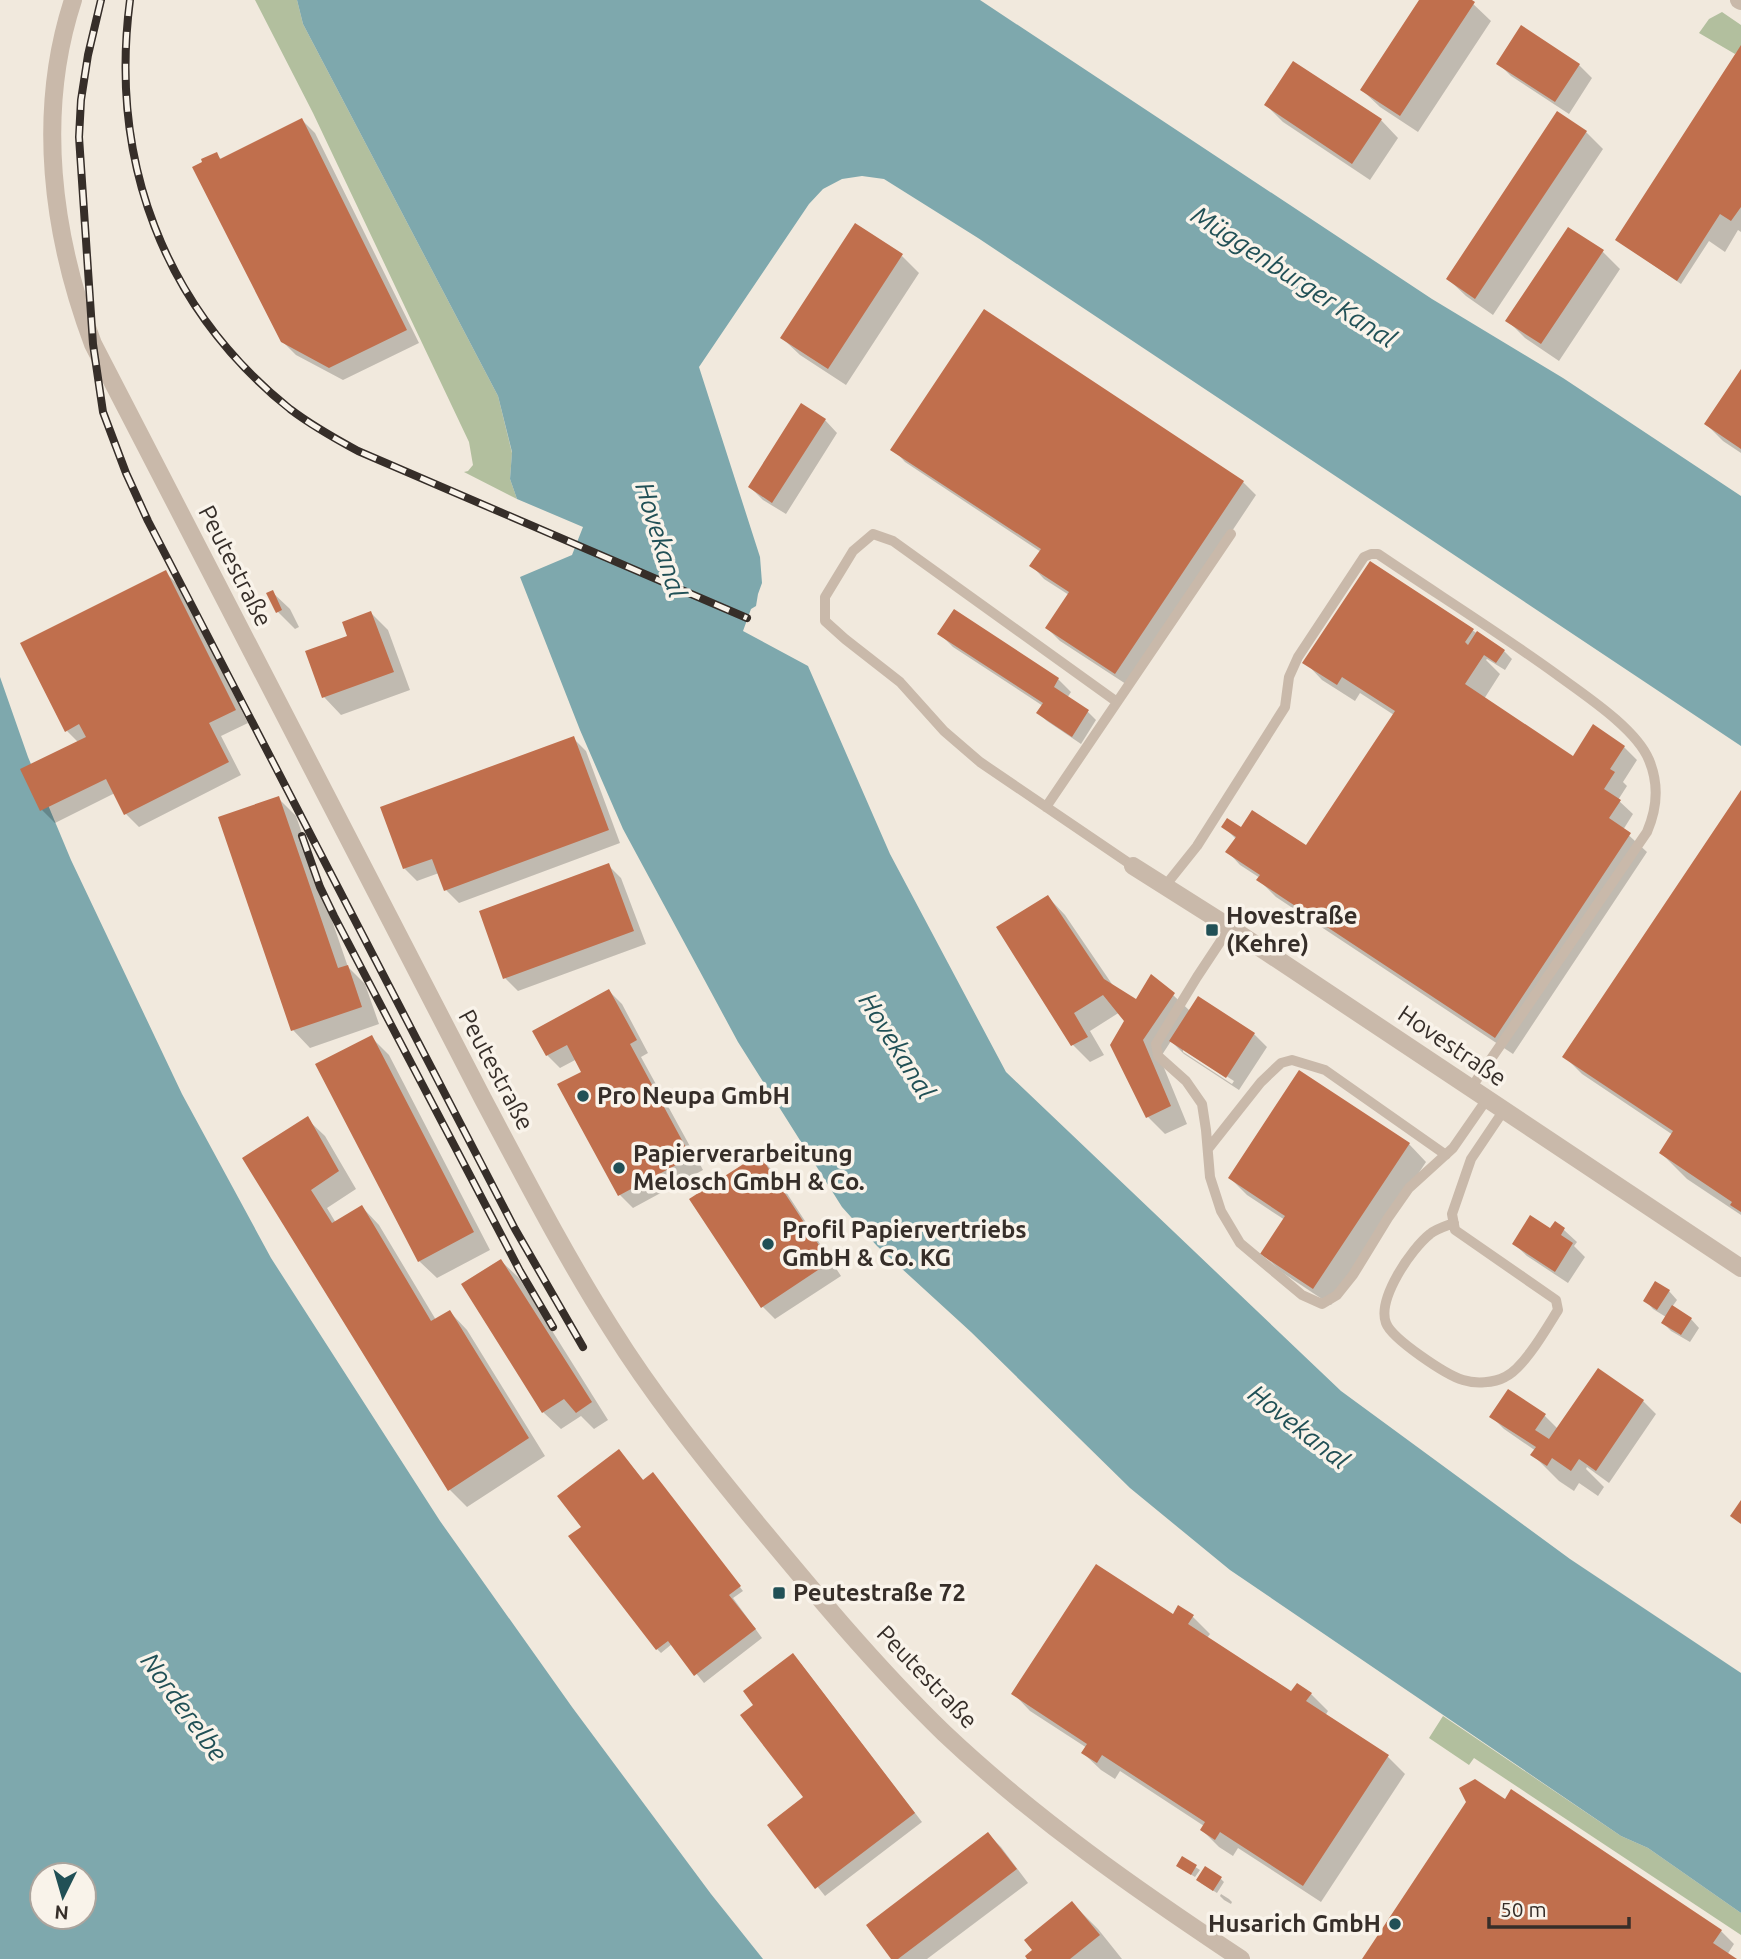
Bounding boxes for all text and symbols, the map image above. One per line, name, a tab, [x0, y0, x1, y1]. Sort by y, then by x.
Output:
water label: Müggenburger Kanal	[1187, 200, 1402, 354]
water label: Hovekanal	[630, 478, 693, 601]
street label: Peutestraße	[193, 501, 278, 631]
place label: Hovestraße (Kehre)	[1226, 902, 1358, 957]
marker: Hovestraße (Kehre)	[1204, 922, 1220, 938]
water label: Hovekanal	[853, 987, 941, 1104]
street label: Hovestraße	[1393, 1000, 1511, 1092]
street label: Peutestraße	[453, 1005, 539, 1135]
place label: Pro Neupa GmbH	[597, 1082, 790, 1109]
marker: Pro Neupa GmbH	[575, 1088, 591, 1104]
place label: Papierverarbeitung Melosch GmbH & Co.	[633, 1140, 865, 1195]
marker: Papierverarbeitung Melosch GmbH & Co.	[611, 1160, 627, 1176]
place label: Profil Papiervertriebs GmbH & Co. KG	[782, 1216, 1027, 1271]
marker: Profil Papiervertriebs GmbH & Co. KG	[760, 1236, 776, 1252]
water label: Hovekanal	[1243, 1378, 1355, 1475]
place label: Peutestraße 72	[793, 1579, 966, 1606]
marker: Peutestraße 72	[771, 1585, 787, 1601]
street label: Peutestraße	[872, 1620, 983, 1734]
water label: Norderelbe	[135, 1647, 233, 1767]
north arrow	[28, 1861, 98, 1931]
scale bar	[1489, 1885, 1629, 1929]
text: 50 m	[1500, 1897, 1547, 1921]
text: N	[53, 1901, 70, 1925]
place label: Husarich GmbH	[1208, 1910, 1381, 1937]
marker: Husarich GmbH	[1387, 1916, 1403, 1932]

